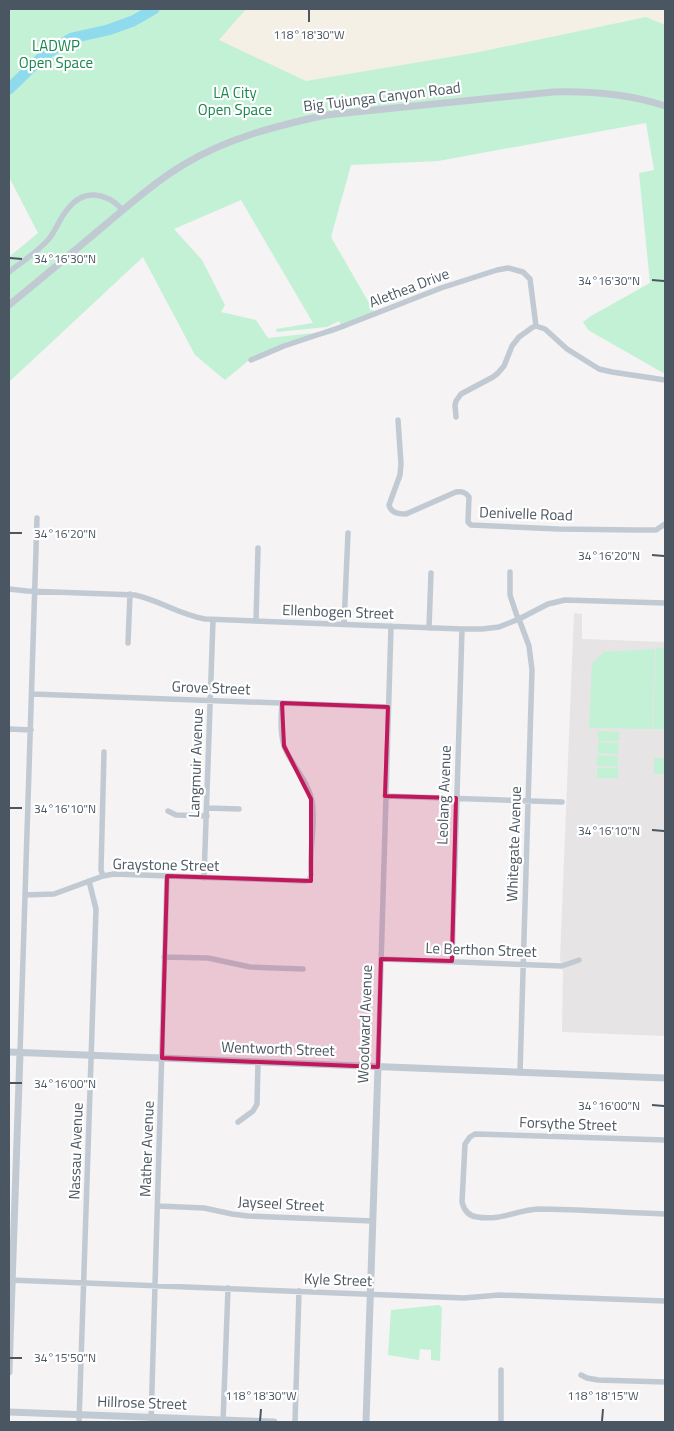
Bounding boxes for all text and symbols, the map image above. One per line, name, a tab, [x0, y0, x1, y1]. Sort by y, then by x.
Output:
text: 118°18'30"W	[273, 25, 345, 44]
park label: LADWP Open Space	[19, 34, 93, 74]
street label: Big Tujunga Canyon Road	[302, 75, 462, 118]
park label: LA City Open Space	[198, 81, 272, 121]
text: 34°16'30"N	[34, 249, 96, 268]
street label: Alethea Drive	[365, 262, 452, 313]
text: 34°16'30"N	[578, 271, 640, 290]
street label: Denivelle Road	[479, 500, 573, 527]
text: 34°16'20"N	[34, 524, 96, 543]
text: 34°16'20"N	[578, 546, 640, 565]
street label: Ellenbogen Street	[282, 598, 395, 625]
street label: Grove Street	[171, 675, 251, 700]
street label: Langmuir Avenue	[182, 708, 209, 818]
street label: Leolang Avenue	[430, 745, 457, 845]
street label: Whitegate Avenue	[500, 786, 527, 902]
text: 34°16'10"N	[34, 799, 96, 818]
text: 34°16'10"N	[578, 821, 640, 840]
street label: Graystone Street	[112, 852, 220, 877]
street label: Le Berthon Street	[425, 936, 538, 963]
street label: Woodward Avenue	[351, 964, 378, 1084]
street label: Wentworth Street	[221, 1035, 336, 1062]
text: 34°16'00"N	[34, 1074, 96, 1093]
text: 34°16'00"N	[578, 1096, 640, 1115]
street label: Mather Avenue	[133, 1100, 160, 1198]
street label: Nassau Avenue	[62, 1102, 89, 1200]
street label: Forsythe Street	[519, 1110, 618, 1137]
street label: Jayseel Street	[237, 1190, 326, 1217]
street label: Kyle Street	[303, 1267, 373, 1292]
text: 34°15'50"N	[34, 1348, 96, 1367]
text: 118°18'30"W	[225, 1386, 297, 1405]
text: 118°18'15"W	[567, 1386, 639, 1405]
street label: Hillrose Street	[97, 1389, 188, 1416]

